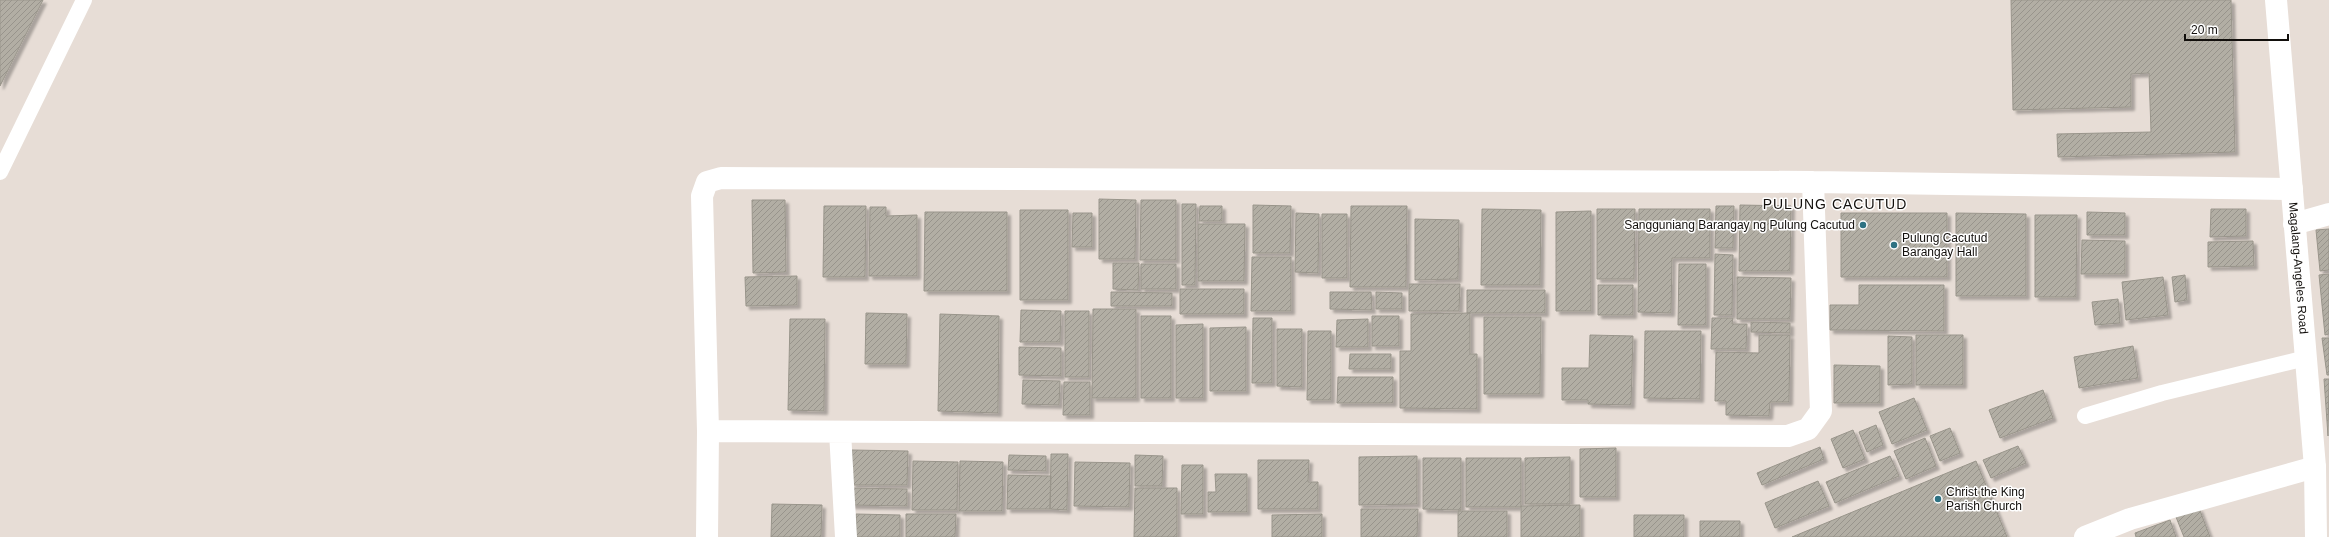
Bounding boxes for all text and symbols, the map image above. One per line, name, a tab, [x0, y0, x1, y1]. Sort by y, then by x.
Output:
scale bar	[2185, 16, 2288, 42]
text: 20 m	[2191, 23, 2218, 37]
district label: PULUNG CACUTUD	[1763, 196, 1907, 212]
street label: Magalang-Angeles Road	[2286, 202, 2311, 335]
place label: Sangguniang Barangay ng Pulung Cacutud	[1624, 218, 1855, 232]
marker: Sangguniang Barangay ng Pulung Cacutud	[1858, 220, 1868, 230]
place label: Pulung Cacutud Barangay Hall	[1902, 231, 1987, 259]
marker: Pulung Cacutud Barangay Hall	[1889, 240, 1899, 250]
place label: Christ the King Parish Church	[1946, 485, 2025, 513]
marker: Christ the King Parish Church	[1933, 494, 1943, 504]

